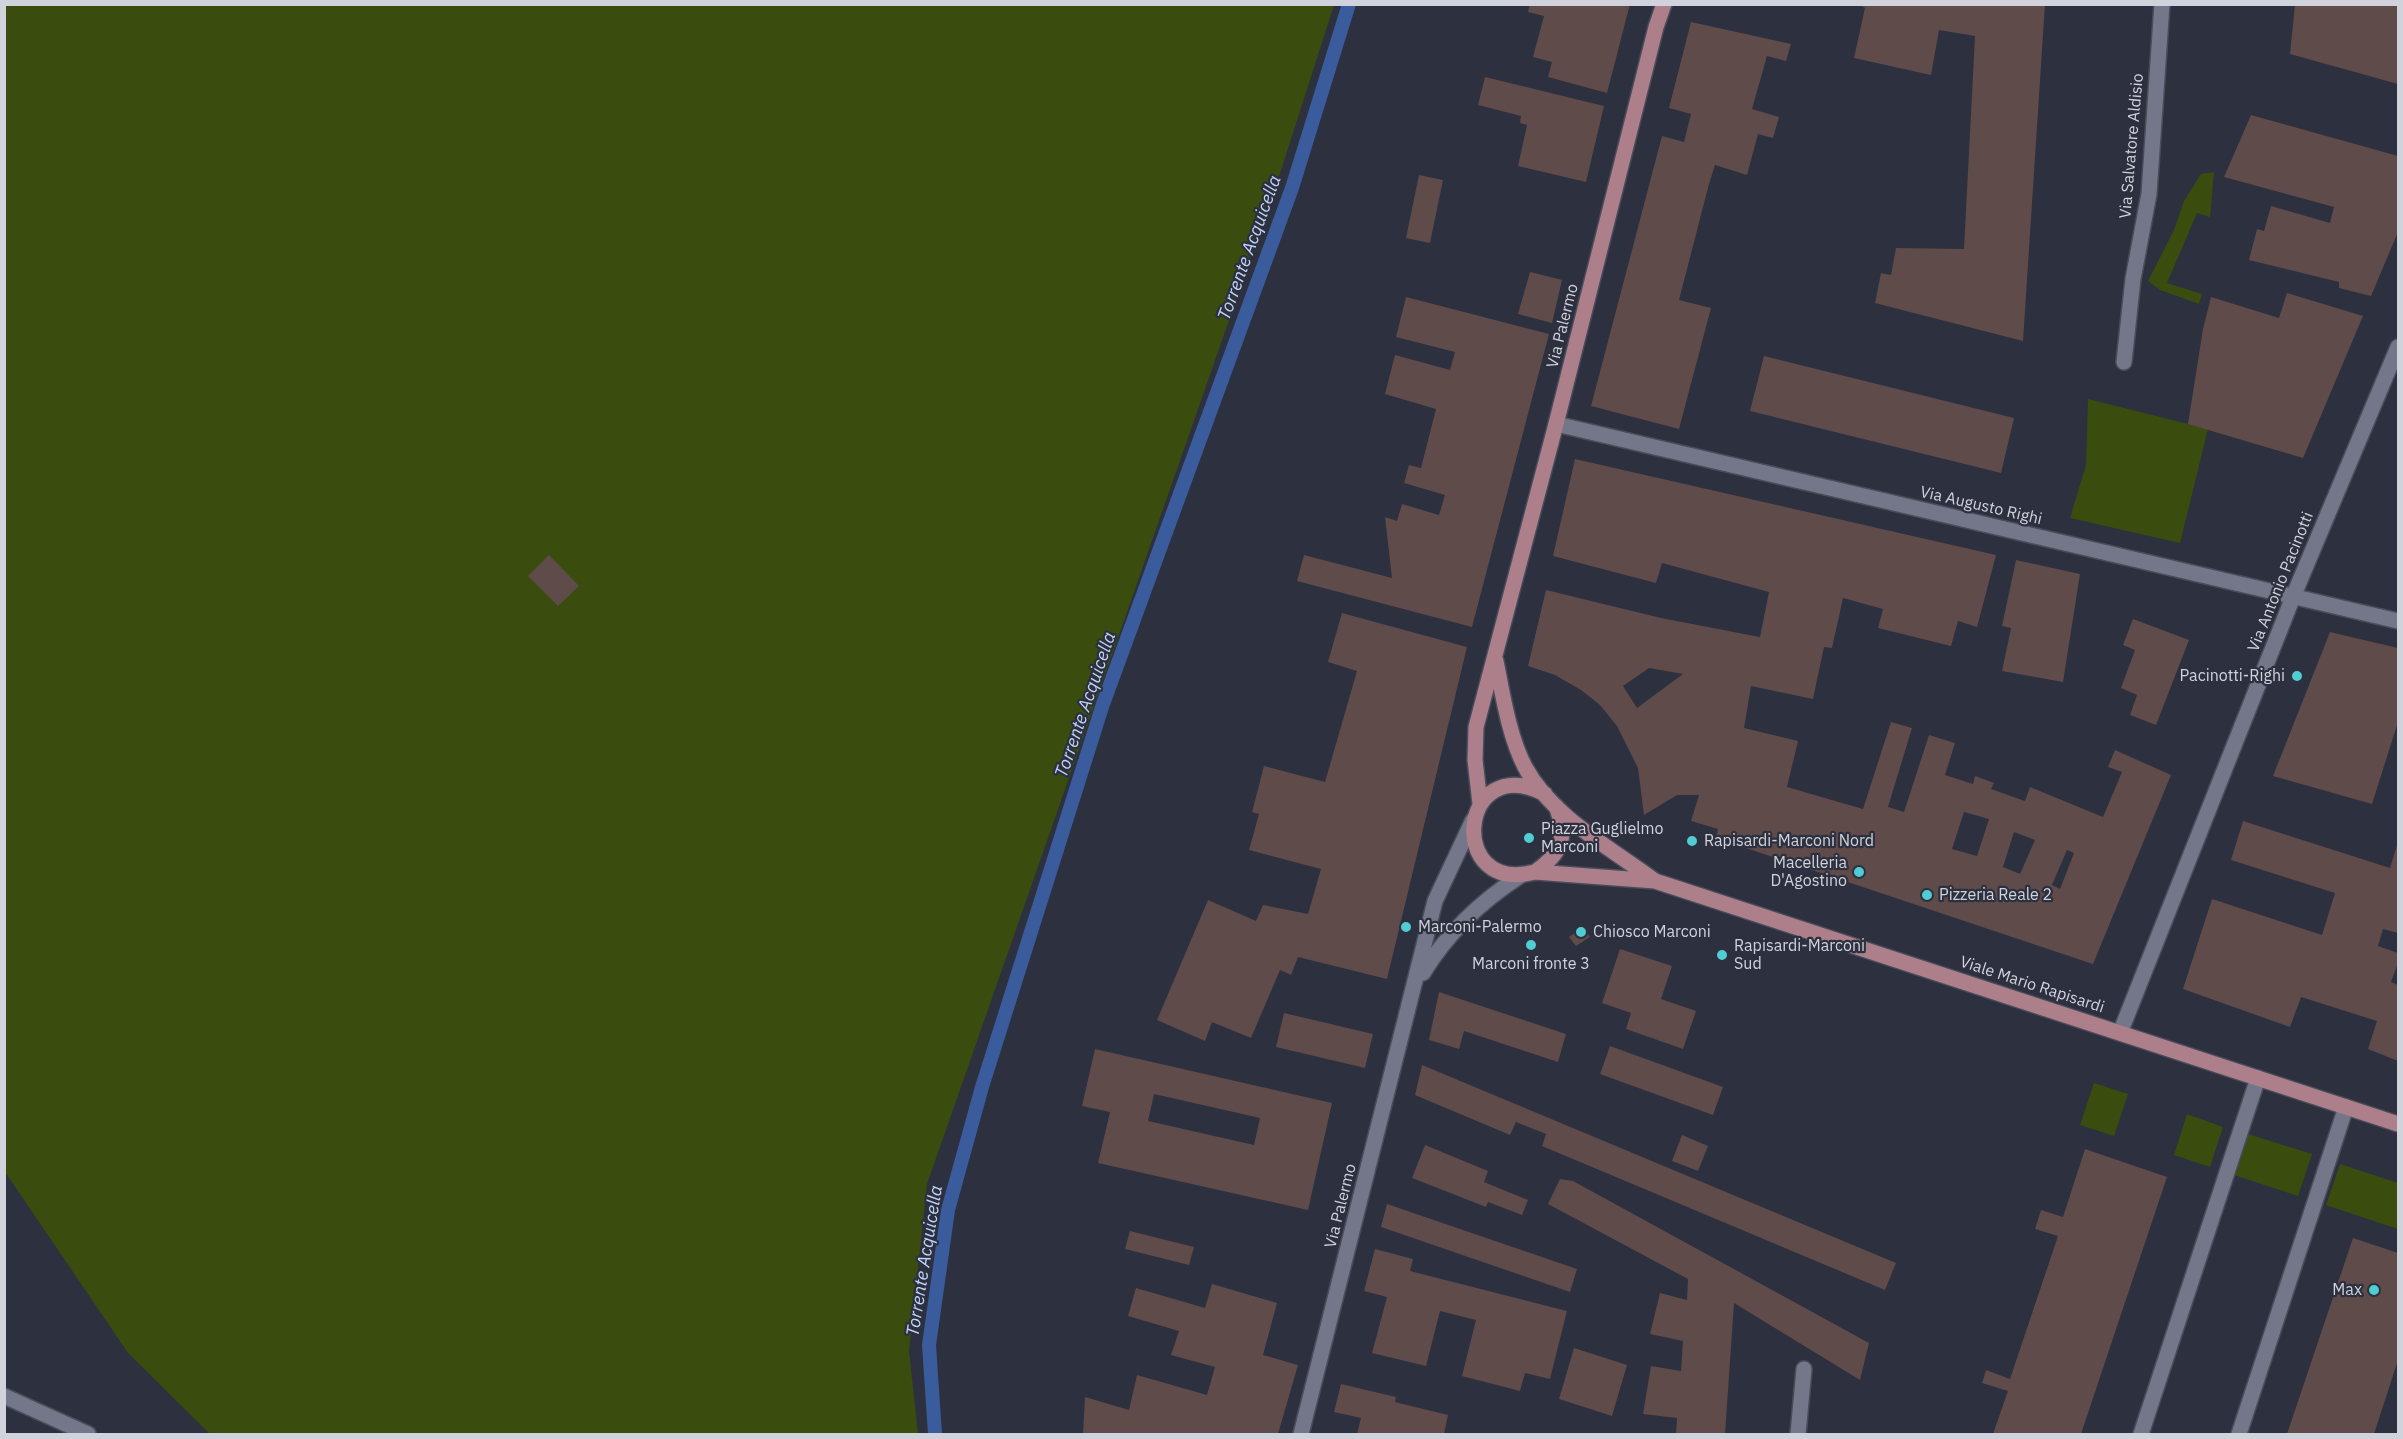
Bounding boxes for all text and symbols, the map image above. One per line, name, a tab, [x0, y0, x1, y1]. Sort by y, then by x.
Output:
street label: Via Salvatore Aldisio	[2116, 73, 2148, 219]
water label: Torrente Acquicella	[1214, 173, 1286, 323]
street label: Via Palermo	[1543, 282, 1583, 370]
street label: Via Augusto Righi	[1918, 483, 2044, 529]
street label: Via Antonio Pacinotti	[2244, 509, 2318, 655]
water label: Torrente Acquicella	[1051, 629, 1121, 781]
place label: Pacinotti-Righi	[2180, 666, 2285, 686]
marker: Pacinotti-Righi	[2290, 669, 2304, 683]
place label: Piazza Guglielmo Marconi	[1541, 819, 1663, 857]
marker: Piazza Guglielmo Marconi	[1522, 831, 1536, 845]
place label: Rapisardi-Marconi Nord	[1704, 831, 1874, 851]
marker: Rapisardi-Marconi Nord	[1685, 834, 1699, 848]
place label: Macelleria D'Agostino	[1770, 853, 1847, 891]
marker: Macelleria D'Agostino	[1852, 865, 1866, 879]
place label: Pizzeria Reale 2	[1939, 885, 2052, 905]
marker: Pizzeria Reale 2	[1920, 888, 1934, 902]
place label: Marconi-Palermo	[1418, 917, 1542, 937]
marker: Marconi-Palermo	[1399, 920, 1413, 934]
place label: Chiosco Marconi	[1593, 922, 1711, 942]
marker: Chiosco Marconi	[1574, 925, 1588, 939]
place label: Rapisardi-Marconi Sud	[1734, 936, 1865, 974]
marker: Marconi fronte 3	[1524, 938, 1538, 952]
marker: Rapisardi-Marconi Sud	[1715, 948, 1729, 962]
street label: Viale Mario Rapisardi	[1957, 953, 2107, 1017]
place label: Marconi fronte 3	[1472, 954, 1590, 974]
street label: Via Palermo	[1321, 1162, 1361, 1250]
water label: Torrente Acquicella	[902, 1184, 948, 1338]
place label: Max	[2332, 1280, 2362, 1300]
marker: Max	[2367, 1283, 2381, 1297]

